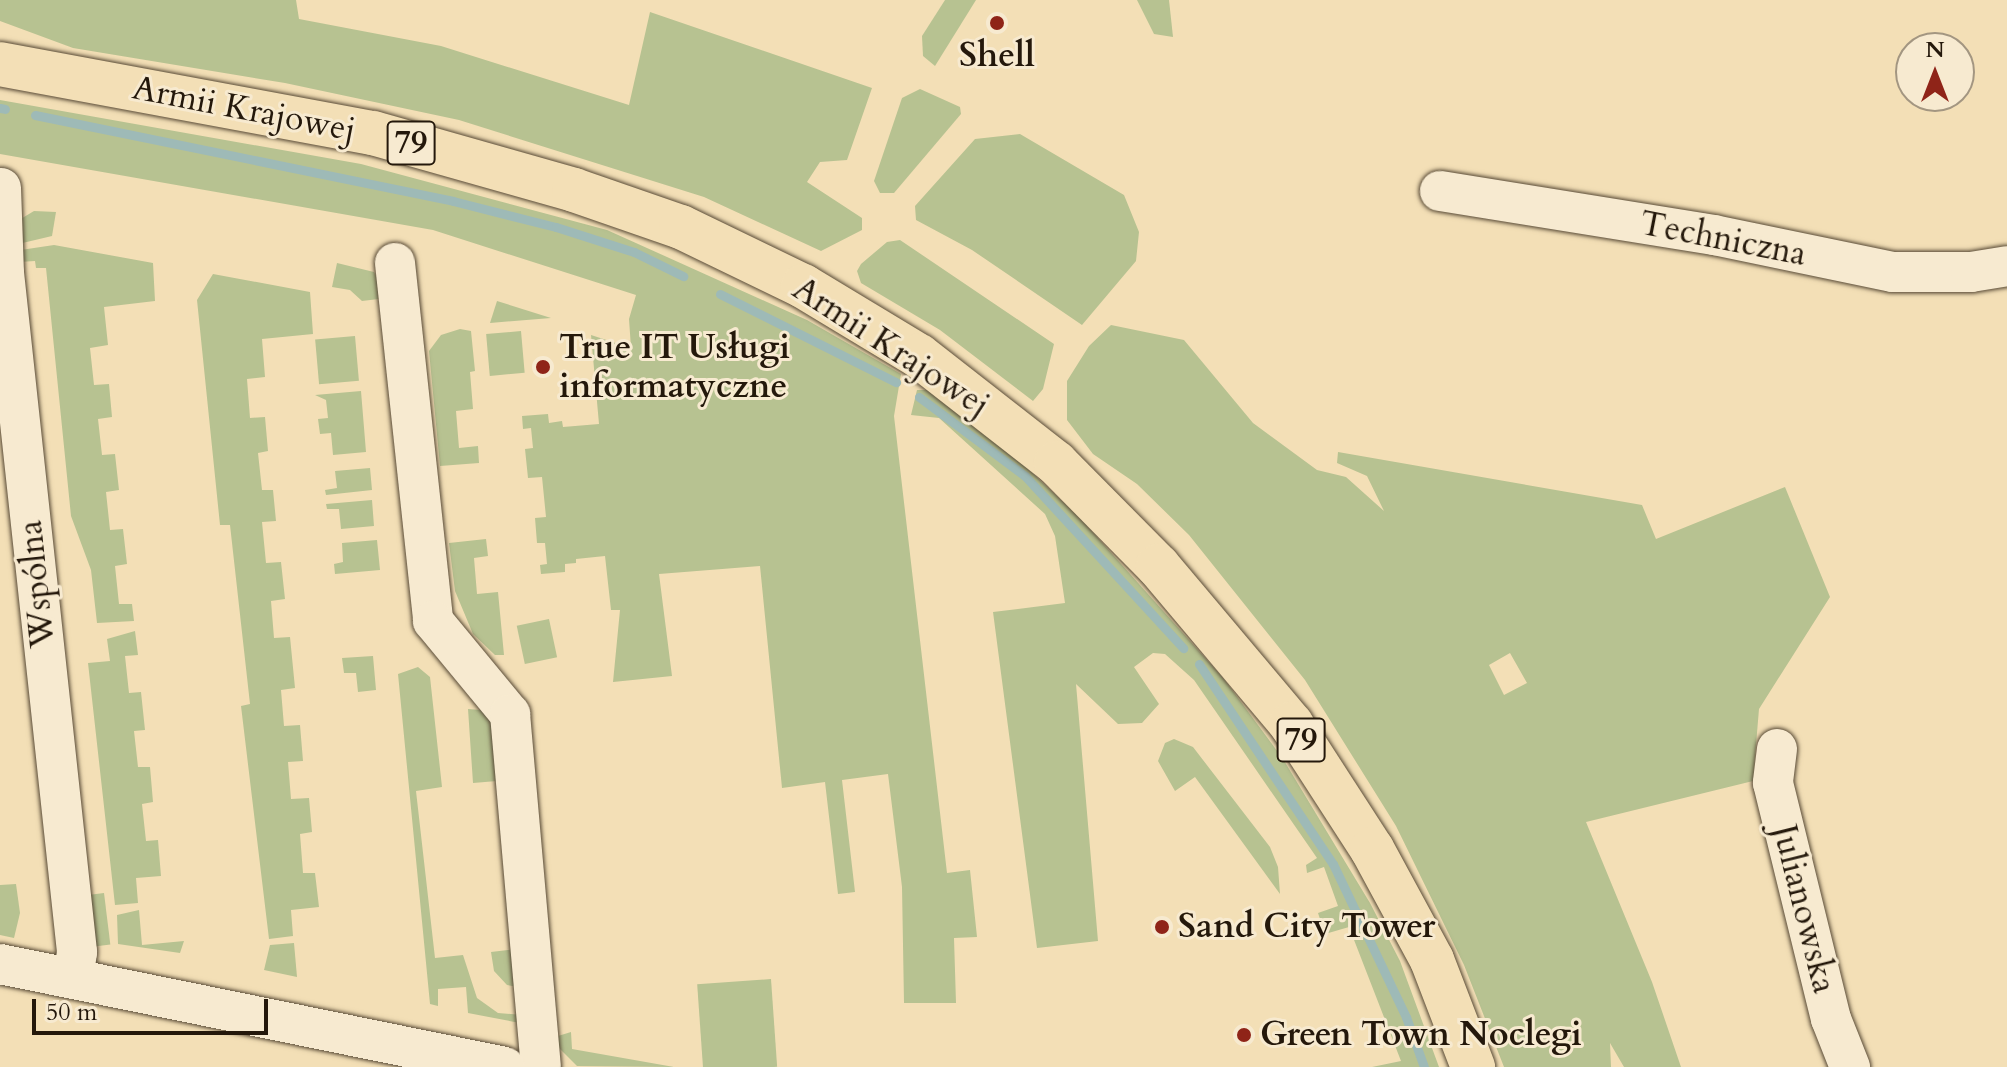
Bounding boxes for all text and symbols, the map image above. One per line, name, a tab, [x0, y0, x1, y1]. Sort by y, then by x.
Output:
marker: Shell	[988, 14, 1006, 32]
north arrow	[1895, 32, 1975, 112]
text: N	[1925, 35, 1945, 65]
place label: Shell	[959, 36, 1035, 76]
street label: Armii Krajowej	[129, 67, 359, 151]
road number: 79	[385, 115, 437, 171]
street label: Techniczna	[1637, 203, 1809, 275]
street label: Armii Krajowej	[785, 268, 997, 426]
place label: True IT Usługi informatyczne	[559, 327, 790, 406]
marker: True IT Usługi informatyczne	[534, 358, 552, 376]
street label: Wspólna	[10, 518, 64, 650]
road number: 79	[1275, 712, 1327, 768]
street label: Julianowska	[1763, 820, 1845, 998]
place label: Sand City Tower	[1178, 907, 1435, 947]
marker: Sand City Tower	[1153, 918, 1171, 936]
scale bar	[36, 983, 272, 1033]
text: 50 m	[46, 996, 97, 1029]
place label: Green Town Noclegi	[1260, 1015, 1582, 1055]
marker: Green Town Noclegi	[1235, 1026, 1253, 1044]

